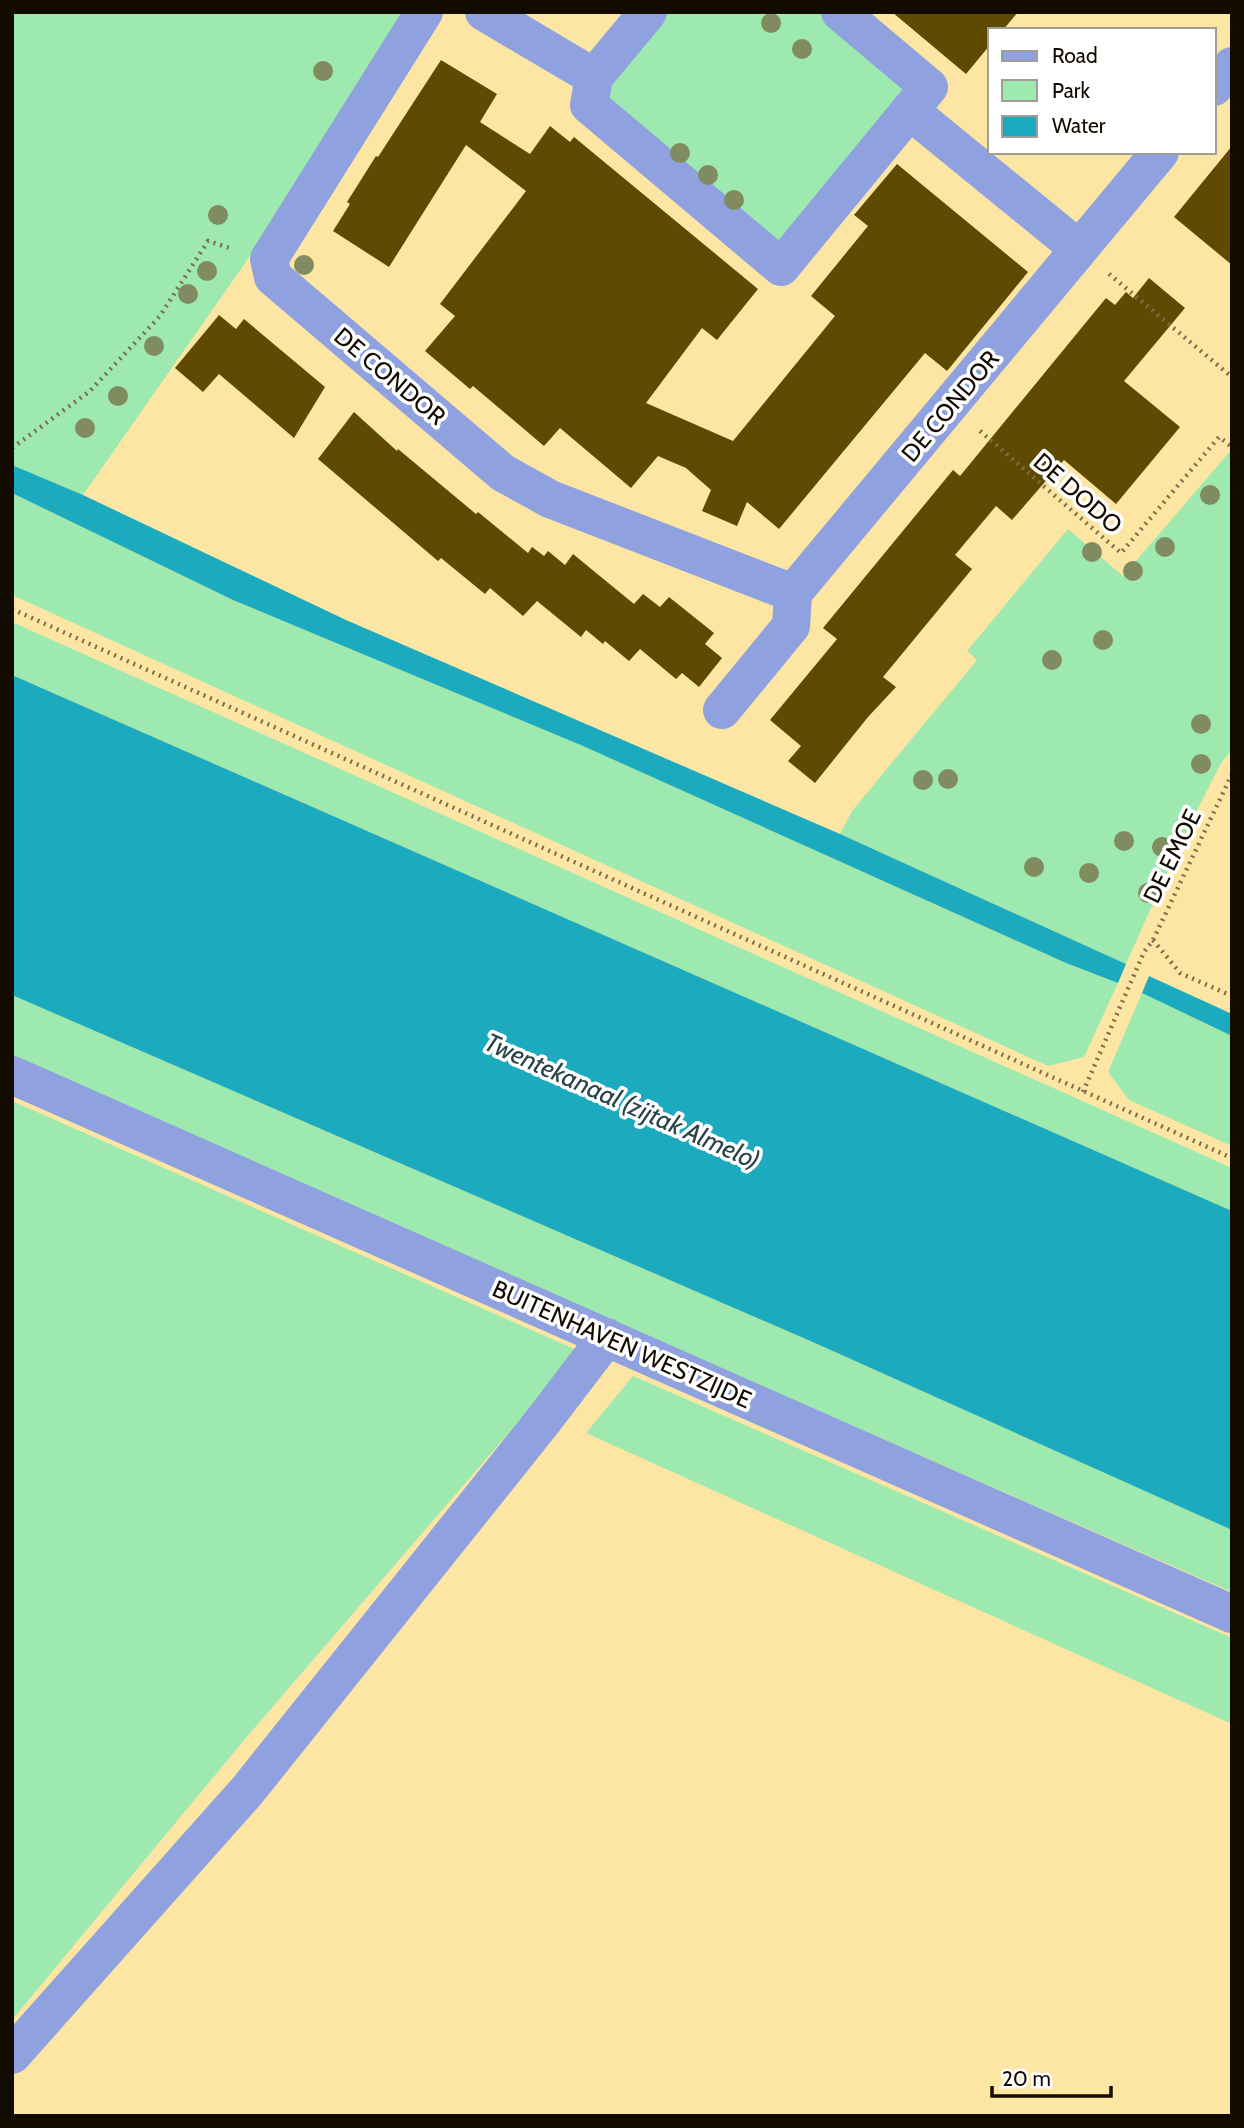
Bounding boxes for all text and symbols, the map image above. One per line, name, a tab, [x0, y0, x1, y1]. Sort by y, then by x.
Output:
legend	[988, 28, 1216, 154]
text: Road	[1052, 43, 1098, 68]
text: Park	[1052, 78, 1090, 103]
text: Water	[1052, 113, 1106, 138]
street label: DE CONDOR	[328, 321, 452, 431]
street label: DE CONDOR	[895, 344, 1005, 468]
street label: DE DODO	[1028, 447, 1128, 539]
street label: DE EMOE	[1137, 804, 1207, 908]
water label: Twentekanaal (zijtak Almelo)	[480, 1026, 764, 1176]
street label: BUITENHAVEN WESTZIJDE	[488, 1274, 756, 1414]
scale bar	[992, 2054, 1111, 2098]
text: 20 m	[1002, 2066, 1051, 2091]

